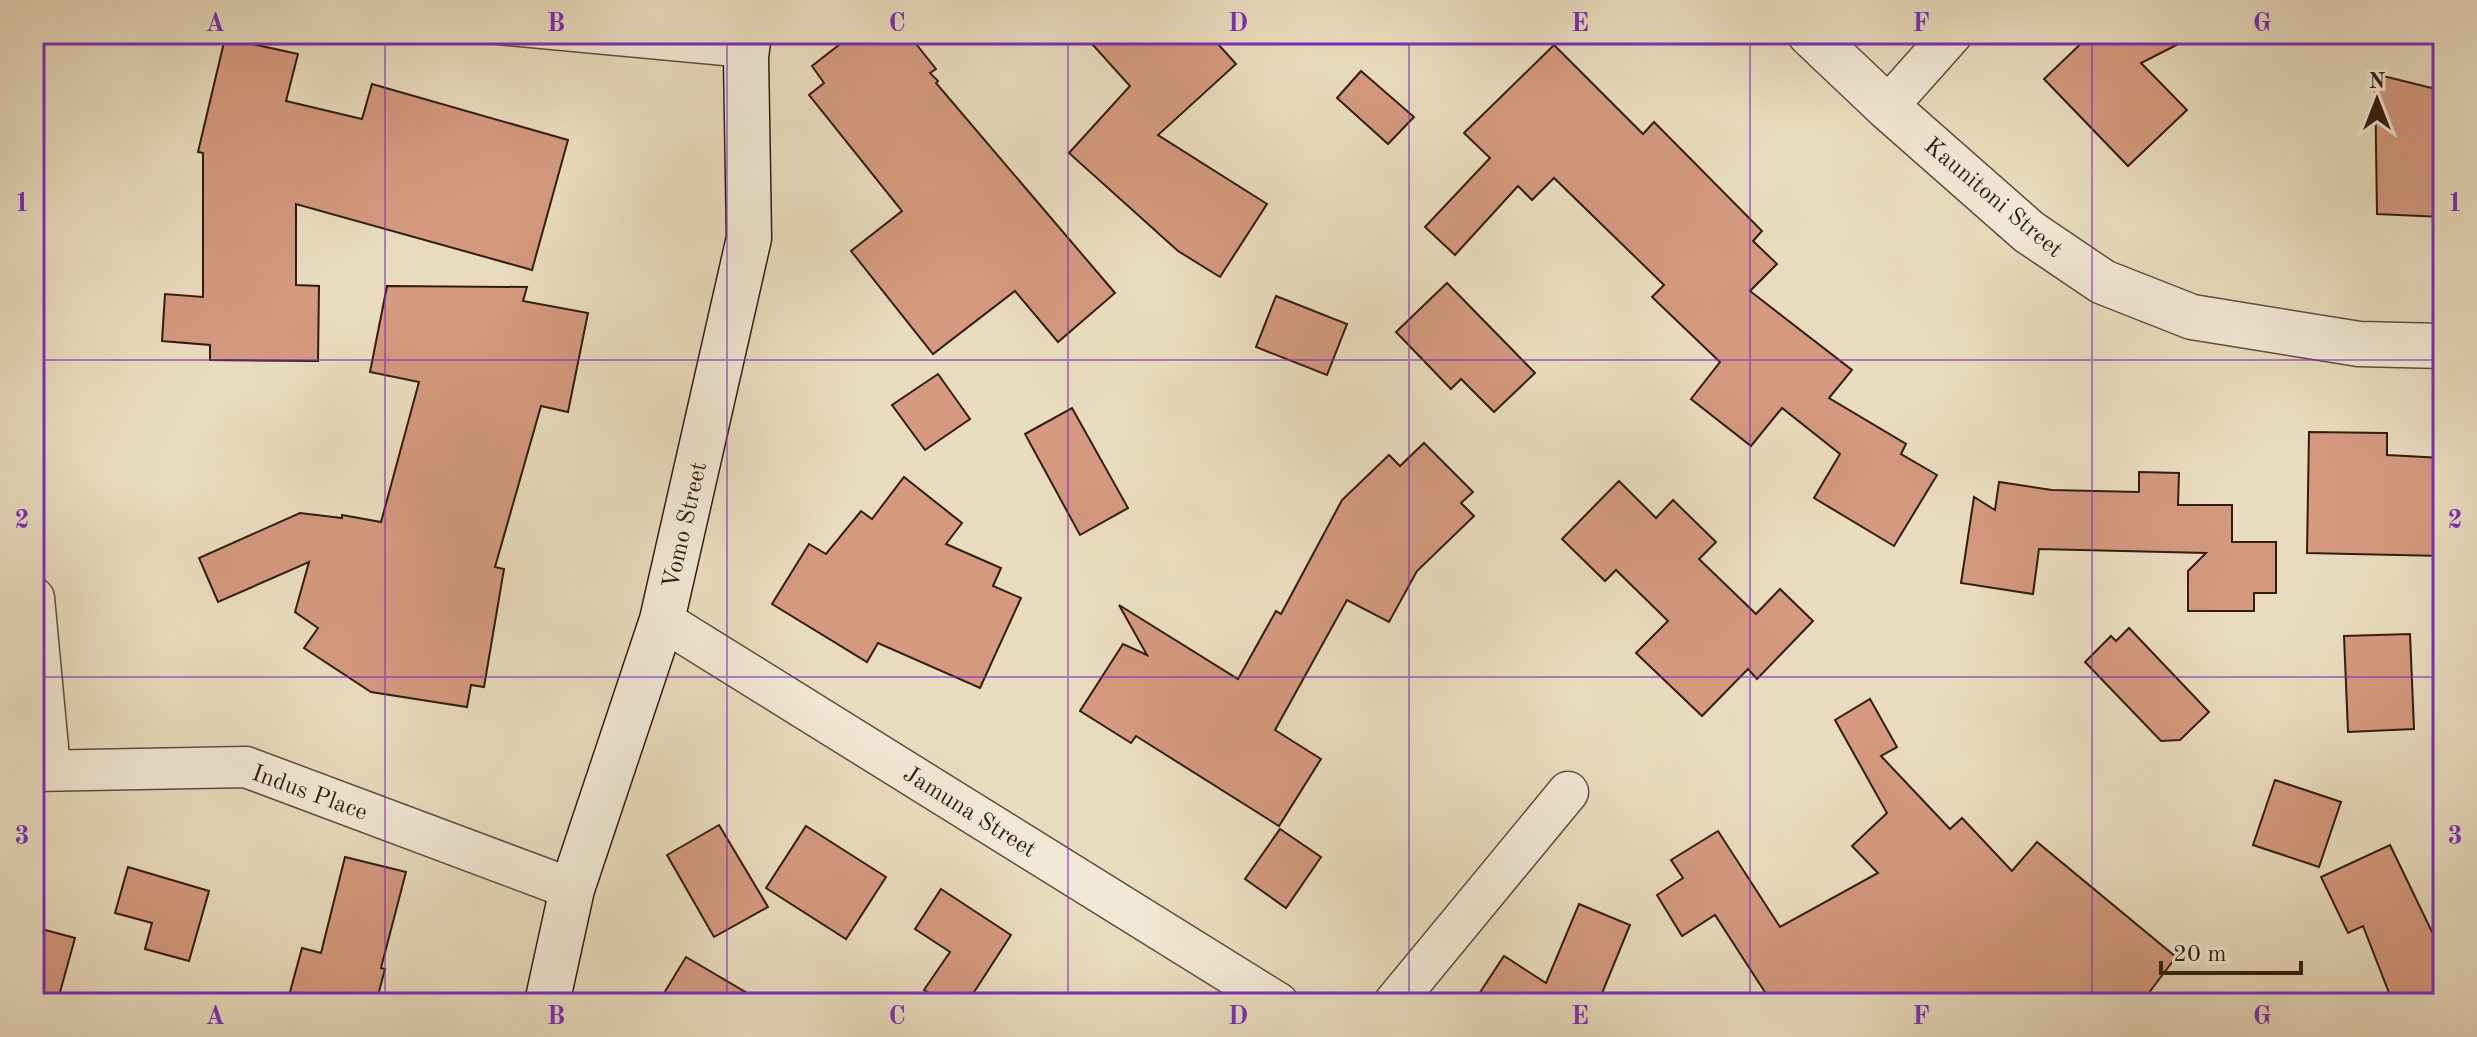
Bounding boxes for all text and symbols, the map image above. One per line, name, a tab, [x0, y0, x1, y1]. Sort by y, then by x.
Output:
text: A	[205, 11, 225, 37]
text: B	[547, 11, 565, 37]
text: C	[888, 11, 906, 37]
text: D	[1228, 11, 1248, 37]
text: E	[1571, 11, 1589, 37]
text: F	[1912, 11, 1930, 37]
text: G	[2253, 11, 2271, 37]
north arrow	[2337, 60, 2417, 140]
text: N	[2369, 71, 2386, 93]
street label: Kaunitoni Street	[1919, 134, 2066, 263]
text: 1	[14, 191, 30, 217]
text: 1	[2447, 191, 2463, 217]
street label: Vomo Street	[660, 460, 712, 591]
text: 2	[14, 508, 30, 534]
text: 2	[2447, 508, 2463, 534]
street label: Indus Place	[248, 762, 370, 826]
street label: Jamuna Street	[898, 762, 1040, 863]
text: 3	[14, 824, 30, 850]
text: 3	[2447, 824, 2463, 850]
scale bar	[2161, 925, 2301, 975]
text: 20 m	[2173, 943, 2227, 967]
text: A	[205, 1004, 225, 1030]
text: B	[547, 1004, 565, 1030]
text: C	[888, 1004, 906, 1030]
text: D	[1228, 1004, 1248, 1030]
text: E	[1571, 1004, 1589, 1030]
text: F	[1912, 1004, 1930, 1030]
text: G	[2253, 1004, 2271, 1030]

